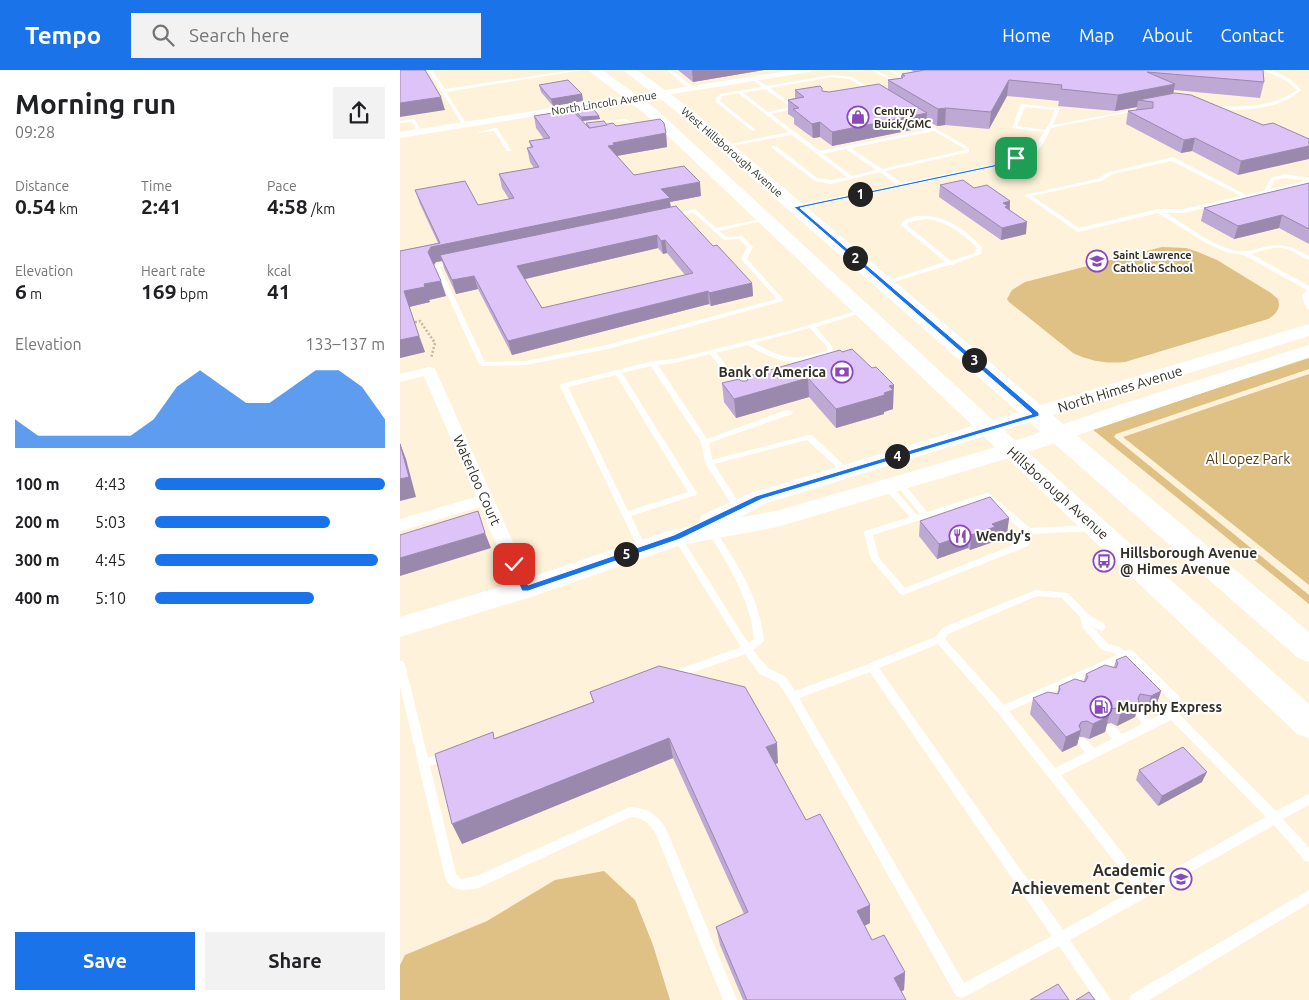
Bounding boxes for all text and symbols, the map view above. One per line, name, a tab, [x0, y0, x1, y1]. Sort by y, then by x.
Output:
search box	[131, 13, 481, 58]
icon: search	[149, 21, 177, 49]
text: Tempo	[25, 22, 101, 49]
text: Search here	[189, 24, 290, 46]
text: Home	[1002, 25, 1051, 45]
text: Map	[1079, 25, 1114, 45]
text: About	[1142, 25, 1192, 45]
text: Contact	[1220, 25, 1284, 45]
button: share	[333, 87, 385, 139]
text: Morning run	[15, 88, 176, 119]
street label: North Lincoln Avenue	[551, 89, 657, 117]
street label: West Hillsborough Avenue	[679, 105, 785, 199]
shop icon: Century Buick/GMC	[846, 105, 870, 129]
place label: Century Buick/GMC	[874, 105, 931, 130]
text: 09:28	[15, 123, 55, 141]
pin	[995, 137, 1037, 179]
icon: arrive	[1002, 144, 1030, 172]
text: Distance	[15, 178, 69, 194]
text: Time	[141, 178, 172, 194]
text: Pace	[267, 178, 297, 194]
pin: 1	[848, 182, 872, 206]
text: 1	[857, 186, 864, 202]
text: 0.54	[15, 194, 56, 218]
text: 2:41	[141, 194, 182, 218]
text: 4:58	[267, 194, 308, 218]
text: km	[56, 201, 78, 217]
text: /km	[308, 201, 335, 217]
pin: 2	[842, 246, 868, 270]
school or university icon: Saint Lawrence Catholic School	[1085, 249, 1109, 273]
place label: Saint Lawrence Catholic School	[1113, 249, 1194, 274]
text: 2	[852, 250, 859, 266]
text: Elevation	[15, 263, 73, 279]
text: Heart rate	[141, 263, 205, 279]
text: kcal	[267, 263, 291, 279]
text: 6	[15, 279, 27, 303]
text: 169	[141, 279, 177, 303]
text: 41	[267, 279, 291, 303]
text: m	[27, 286, 42, 302]
text: bpm	[177, 286, 208, 302]
text: Elevation	[15, 335, 82, 353]
text: 133–137 m	[305, 335, 385, 353]
pin: 3	[962, 348, 986, 372]
text: 3	[971, 352, 978, 368]
bank icon: Bank of America	[830, 360, 854, 384]
street label: North Himes Avenue	[1056, 362, 1184, 416]
place label: Bank of America	[718, 364, 826, 380]
street label: Waterloo Court	[450, 432, 504, 528]
street label: Hillsborough Avenue	[1004, 443, 1112, 543]
pin: 4	[884, 444, 910, 468]
text: 4	[894, 448, 901, 464]
park label: Al Lopez Park	[1206, 451, 1290, 467]
text: 100 m	[15, 475, 60, 493]
text: 4:43	[95, 475, 126, 493]
text: 200 m	[15, 513, 60, 531]
text: 5:03	[95, 513, 126, 531]
restaurant icon: Wendy's	[948, 524, 972, 548]
place label: Wendy's	[976, 528, 1031, 544]
pin: 5	[614, 542, 638, 566]
pin	[493, 543, 535, 585]
place label: Hillsborough Avenue @ Himes Avenue	[1120, 545, 1257, 577]
text: 5	[623, 546, 630, 562]
bus stop icon: Hillsborough Avenue @ Himes Avenue	[1092, 549, 1116, 573]
icon: check	[500, 550, 528, 578]
text: 300 m	[15, 551, 60, 569]
text: 4:45	[95, 551, 126, 569]
text: 400 m	[15, 589, 60, 607]
text: 5:10	[95, 589, 126, 607]
fuel station icon: Murphy Express	[1089, 695, 1113, 719]
place label: Murphy Express	[1117, 699, 1222, 715]
place label: Academic Achievement Center	[1011, 861, 1165, 897]
school or university icon: Academic Achievement Center	[1169, 867, 1193, 891]
button: Save	[15, 932, 195, 990]
button: Share	[205, 932, 385, 990]

